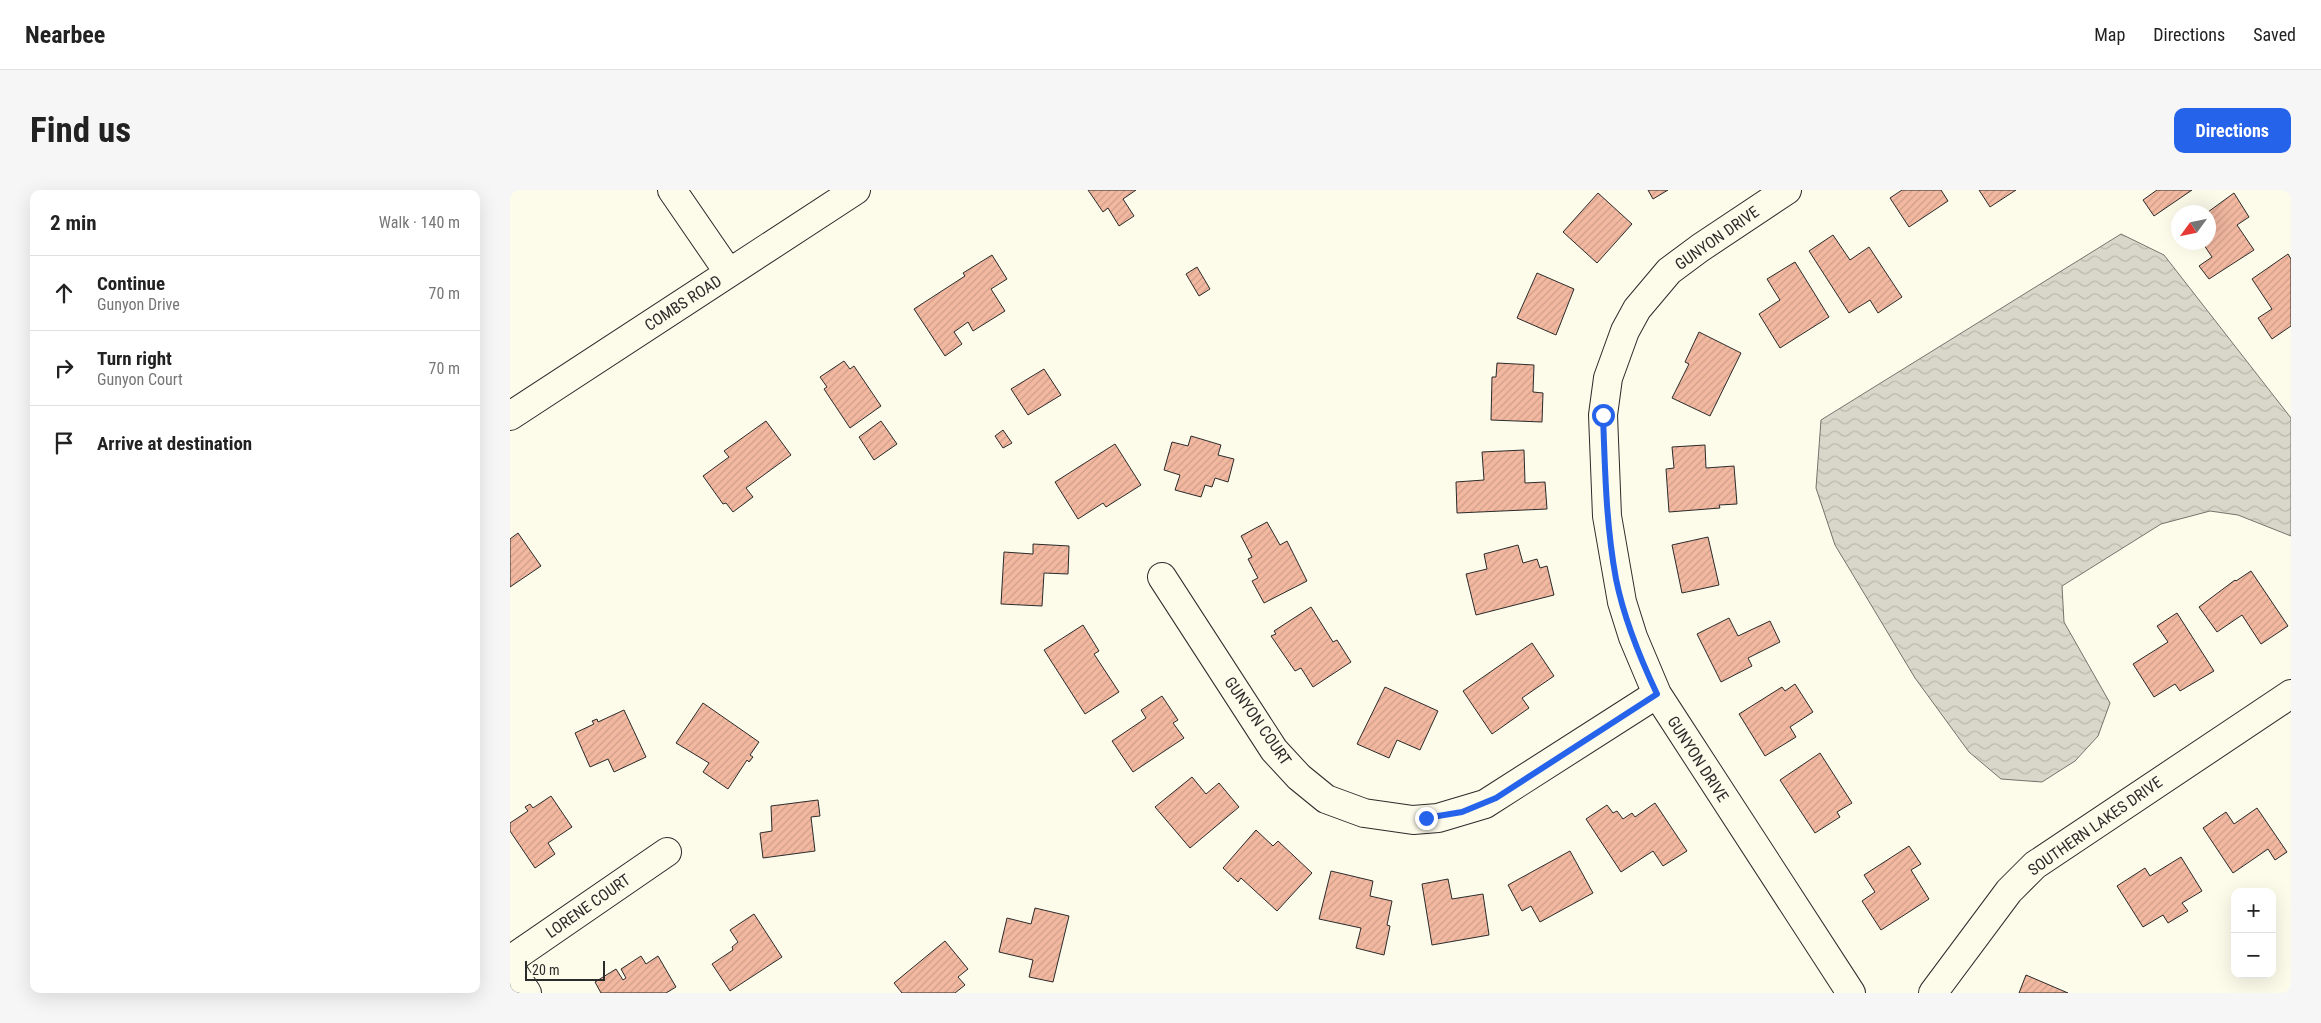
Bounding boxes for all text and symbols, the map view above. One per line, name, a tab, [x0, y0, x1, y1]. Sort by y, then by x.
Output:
text: Nearbee	[25, 21, 105, 49]
text: Map	[2094, 24, 2125, 45]
text: Directions	[2153, 24, 2225, 45]
text: Saved	[2253, 24, 2296, 45]
button: Directions	[2174, 108, 2291, 153]
text: Find us	[30, 110, 131, 151]
street label: GUNYON DRIVE	[1671, 202, 1763, 274]
north arrow	[2171, 205, 2216, 250]
text: 2 min	[50, 211, 97, 235]
text: Walk · 140 m	[379, 213, 460, 232]
street label: COMBS ROAD	[641, 271, 725, 335]
text: Continue	[97, 272, 165, 295]
icon: ahead	[50, 279, 78, 307]
text: 70 m	[428, 284, 460, 303]
text: Gunyon Drive	[97, 295, 180, 314]
text: Turn right	[97, 347, 172, 370]
icon: right	[50, 354, 78, 382]
text: 70 m	[428, 359, 460, 378]
text: Gunyon Court	[97, 370, 183, 389]
route start	[1592, 404, 1615, 427]
icon: arrive	[50, 429, 78, 457]
text: Arrive at destination	[97, 432, 252, 455]
street label: GUNYON COURT	[1221, 673, 1295, 769]
street label: GUNYON DRIVE	[1663, 713, 1733, 805]
street label: SOUTHERN LAKES DRIVE	[2024, 772, 2166, 879]
route end	[1415, 807, 1438, 830]
street label: LORENE COURT	[542, 870, 634, 942]
map controls	[2231, 888, 2276, 978]
button: +	[2231, 888, 2276, 933]
button: −	[2231, 933, 2276, 978]
scale bar	[525, 958, 605, 981]
text: 20 m	[532, 962, 560, 978]

